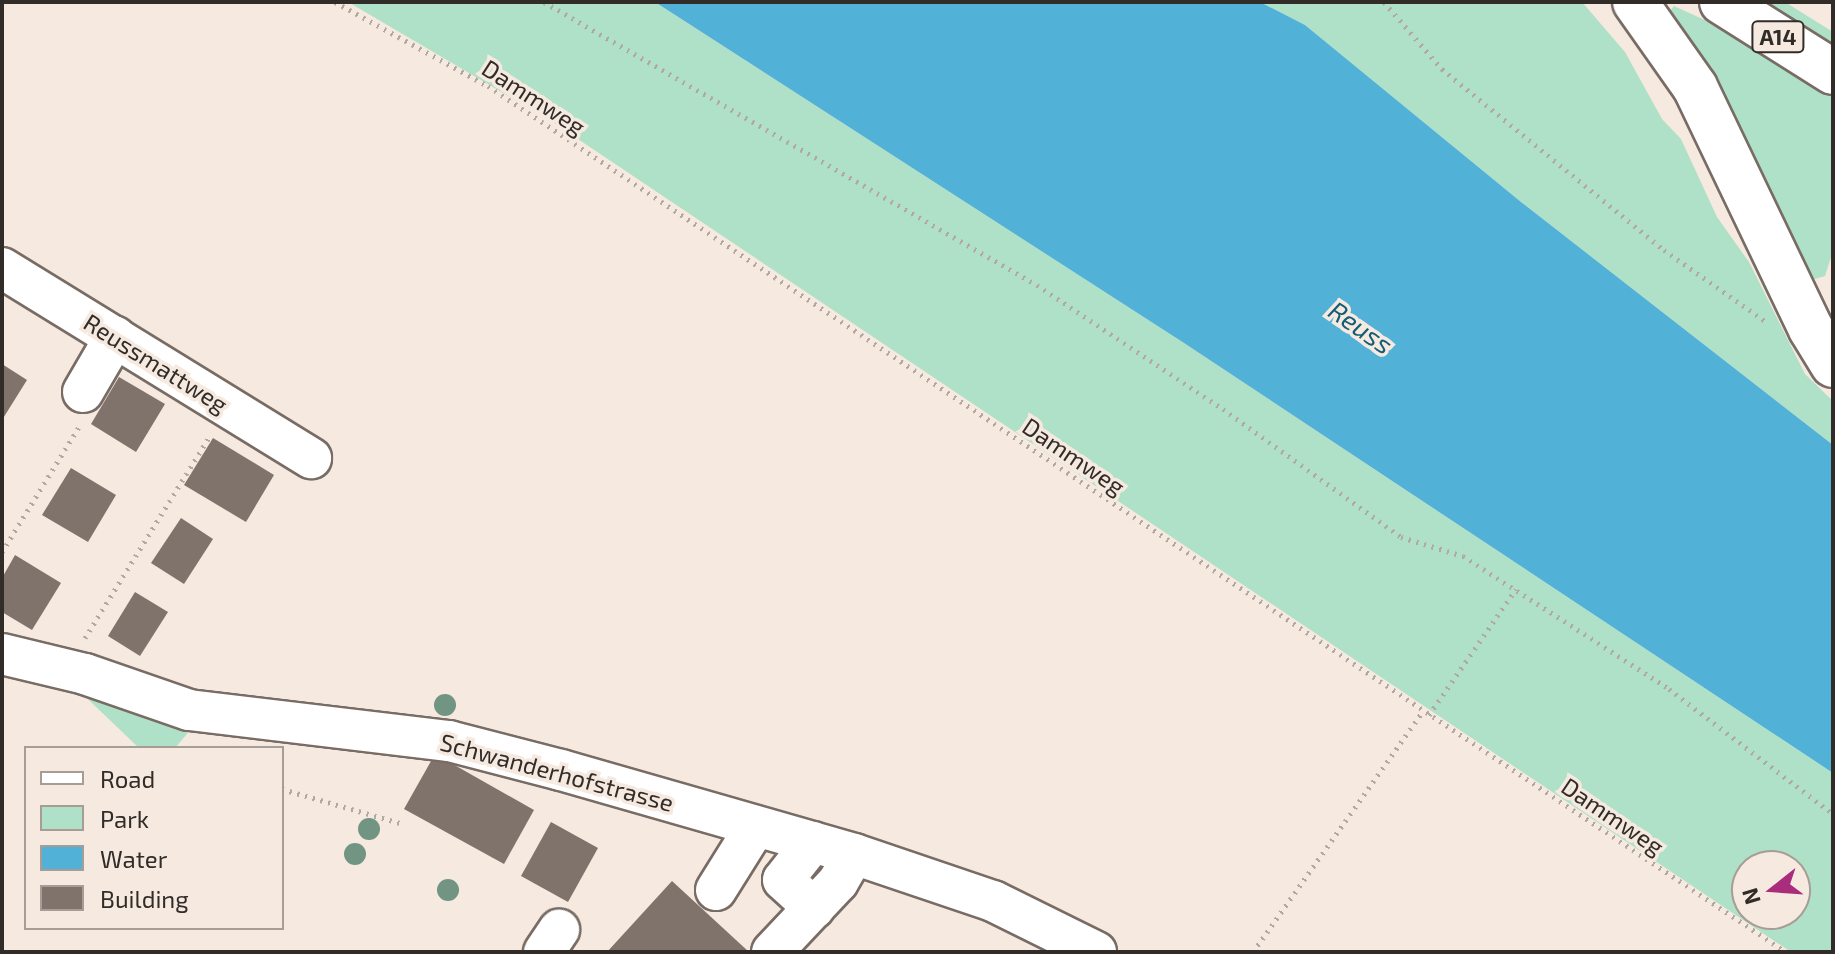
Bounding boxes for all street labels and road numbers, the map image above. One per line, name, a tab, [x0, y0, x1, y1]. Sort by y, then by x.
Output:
road number: A14	[1750, 19, 1806, 55]
street label: Dammweg	[477, 53, 591, 141]
street label: Reussmattweg	[79, 307, 233, 419]
street label: Dammweg	[1017, 411, 1131, 501]
street label: Schwanderhofstrasse	[437, 727, 677, 817]
street label: Dammweg	[1556, 771, 1670, 861]

